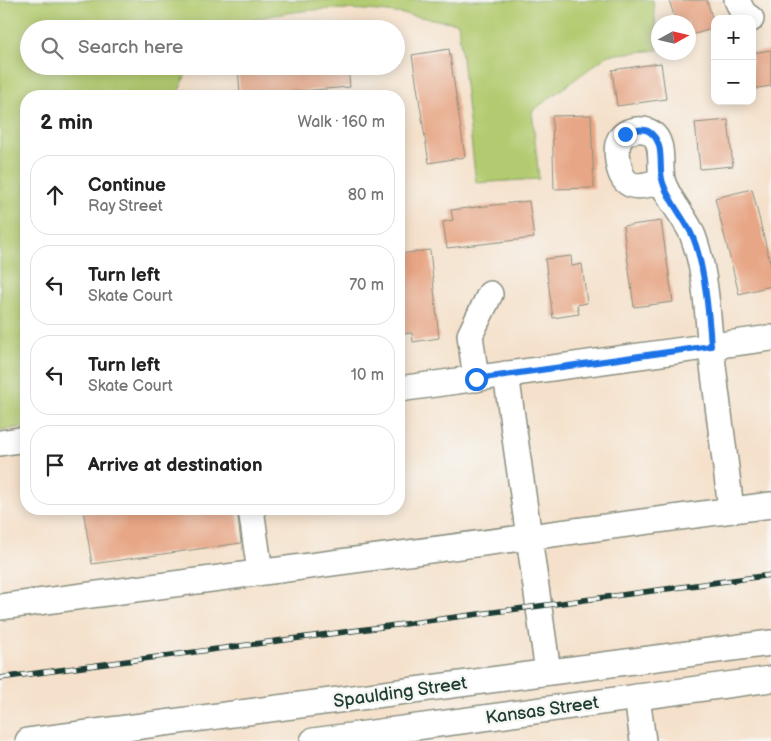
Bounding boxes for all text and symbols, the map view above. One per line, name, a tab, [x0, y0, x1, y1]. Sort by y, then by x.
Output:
north arrow	[651, 15, 696, 60]
map controls	[711, 15, 756, 105]
button: +	[711, 15, 756, 60]
search box	[20, 20, 405, 75]
icon: search	[38, 34, 66, 62]
text: Search here	[78, 36, 183, 59]
button: −	[711, 60, 756, 105]
text: 2 min	[40, 110, 93, 135]
text: Walk · 160 m	[297, 113, 385, 132]
route end	[614, 123, 637, 146]
text: Continue	[88, 174, 166, 197]
icon: ahead	[41, 181, 69, 209]
text: 80 m	[348, 186, 384, 205]
text: Ray Street	[88, 197, 163, 216]
text: Turn left	[88, 264, 160, 287]
icon: left	[41, 271, 69, 299]
text: 70 m	[349, 276, 384, 295]
text: Skate Court	[88, 287, 173, 306]
text: Turn left	[88, 354, 160, 377]
icon: left	[41, 361, 69, 389]
text: 10 m	[351, 366, 384, 385]
route start	[465, 368, 488, 391]
text: Skate Court	[88, 377, 173, 396]
icon: arrive	[41, 451, 69, 479]
text: Arrive at destination	[88, 454, 263, 477]
street label: Spaulding Street	[332, 673, 469, 712]
street label: Kansas Street	[484, 692, 600, 729]

